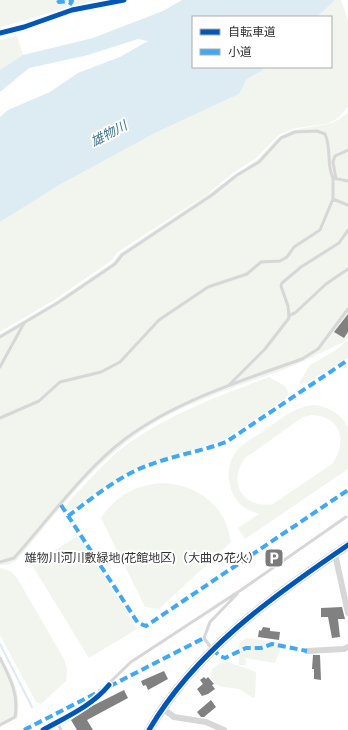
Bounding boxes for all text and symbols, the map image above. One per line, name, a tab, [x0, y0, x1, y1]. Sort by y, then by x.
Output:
legend	[192, 16, 332, 68]
text: 自転車道	[228, 24, 276, 40]
text: 小道	[228, 44, 252, 60]
water label: 雄物川	[88, 116, 132, 151]
parking icon: 雄物川河川敷緑地(花館地区)（大曲の花火）	[263, 547, 285, 569]
place label: 雄物川河川敷緑地(花館地区)（大曲の花火）	[24, 550, 260, 566]

